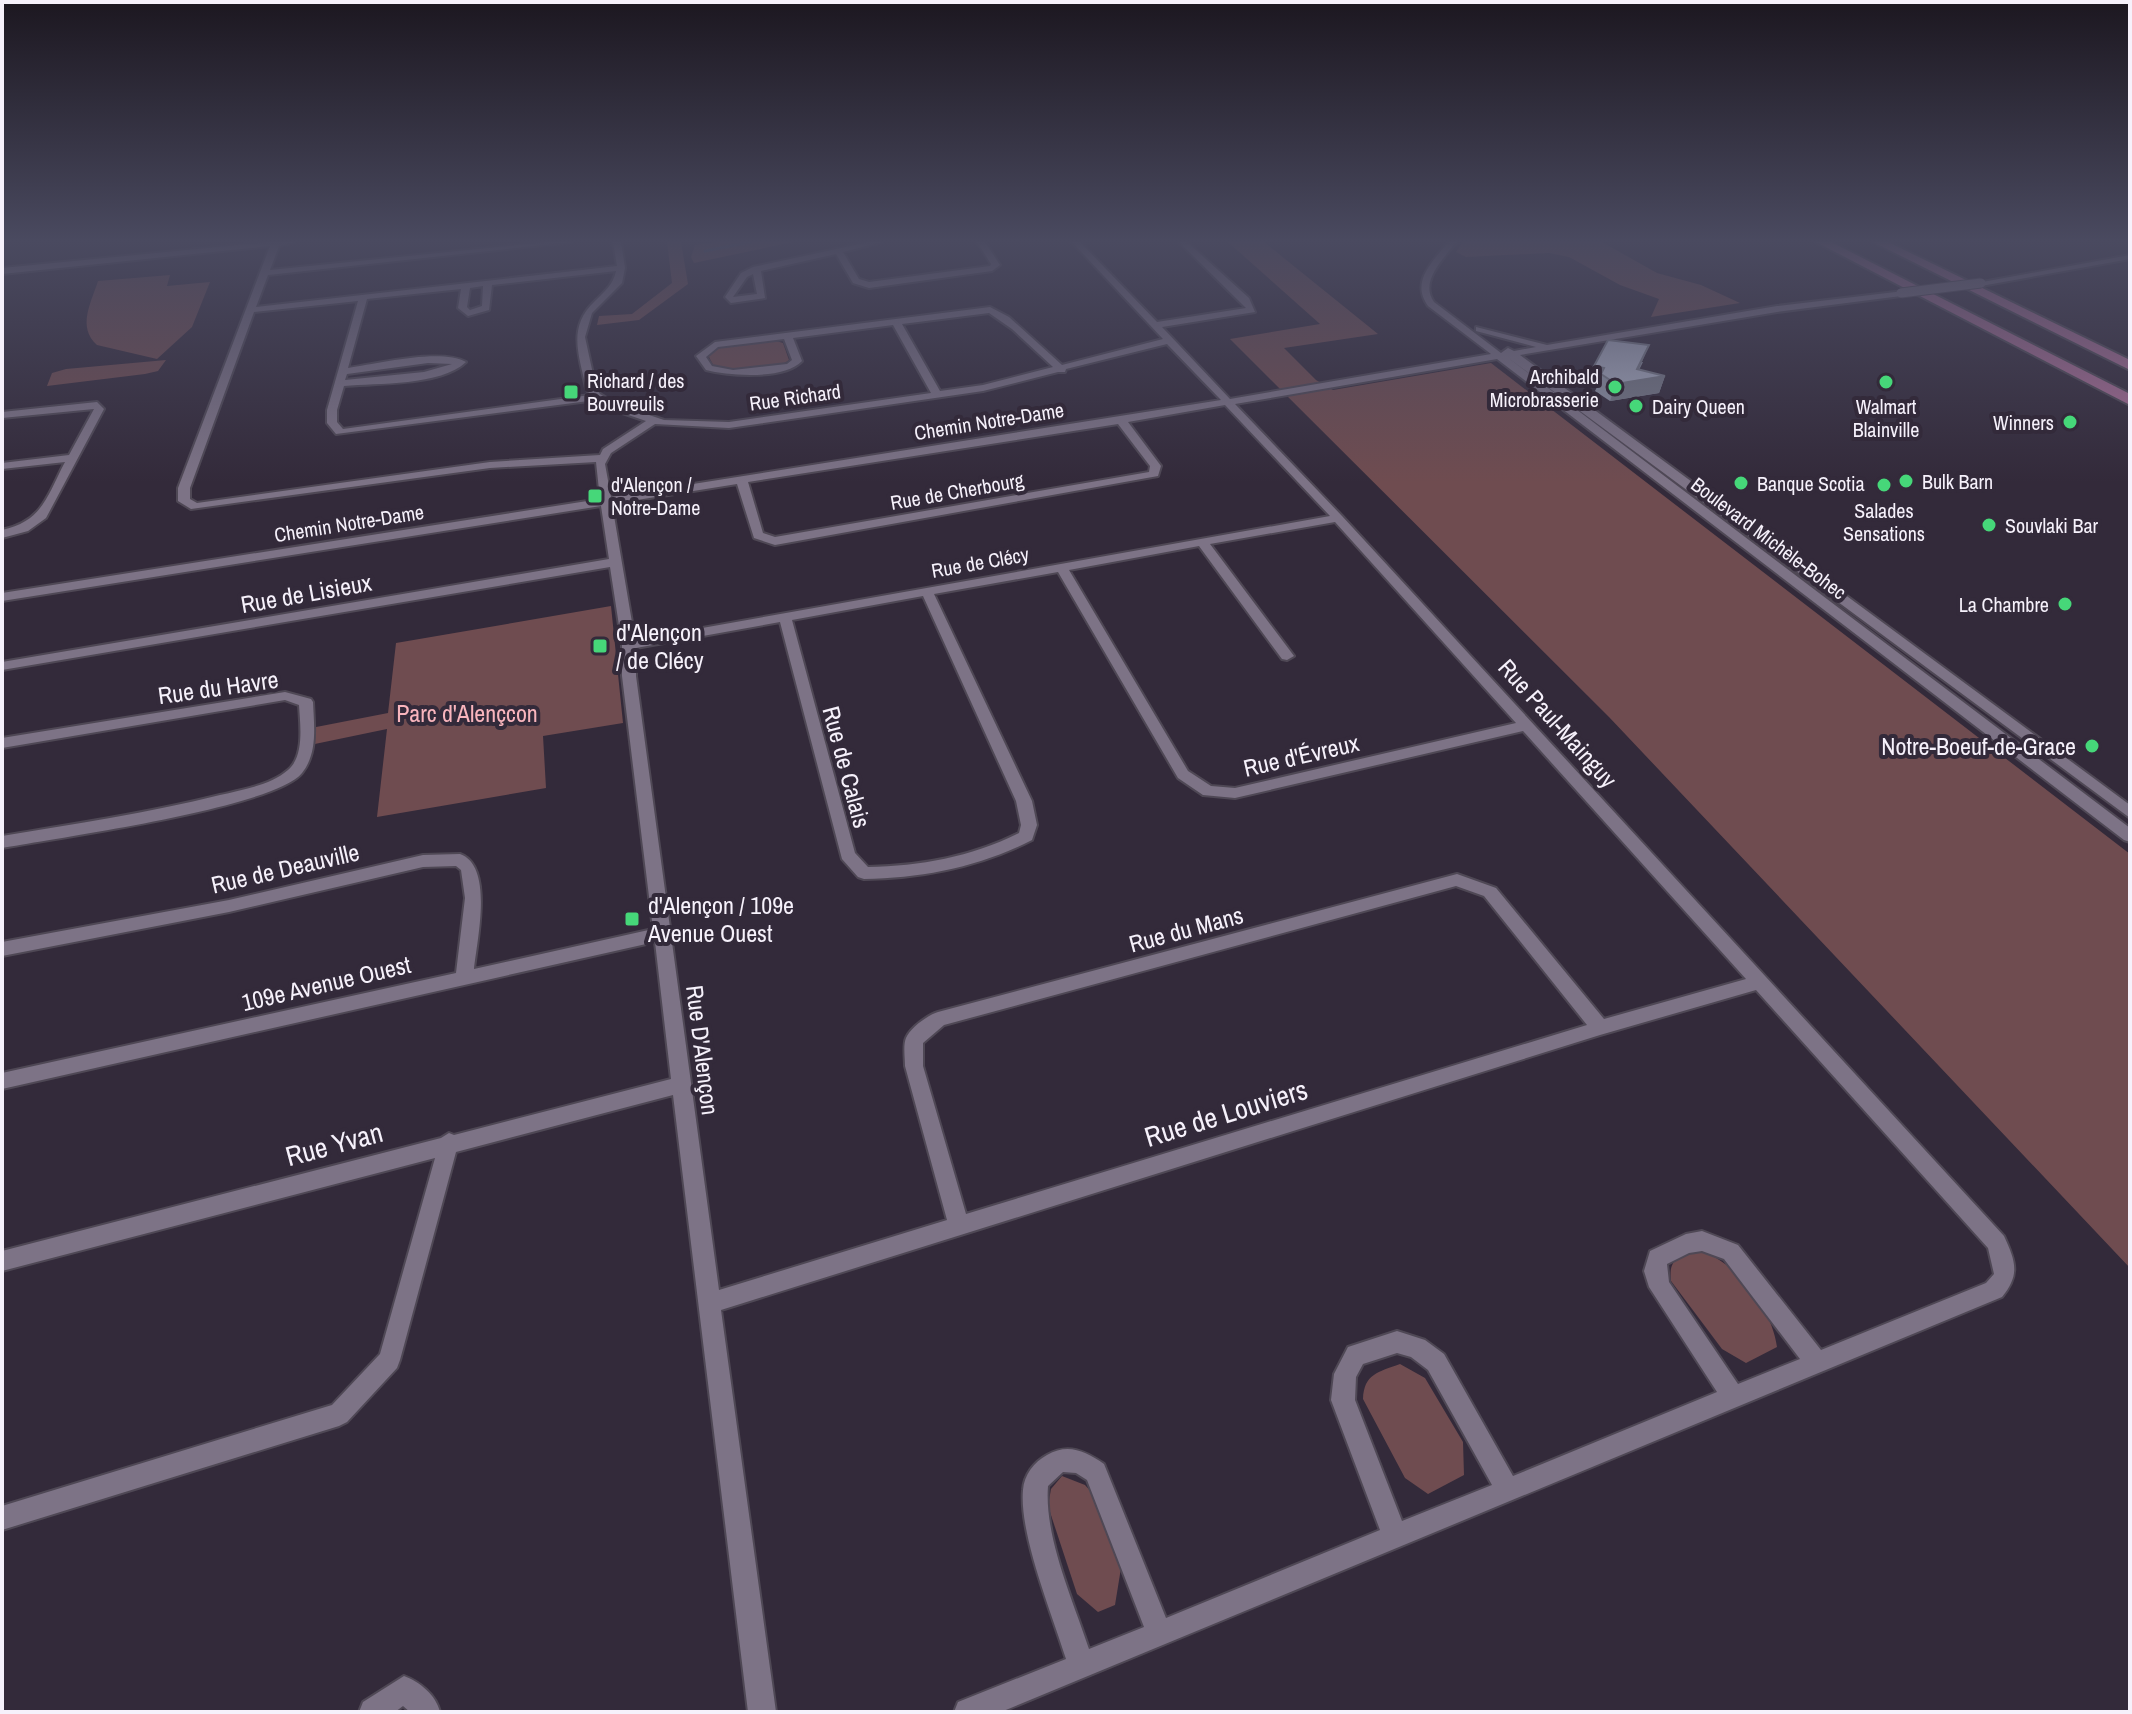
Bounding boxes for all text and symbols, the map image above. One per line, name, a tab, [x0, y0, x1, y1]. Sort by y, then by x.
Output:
place label: Archibald Microbrasserie	[1490, 363, 1599, 413]
place label: Richard / des Bouvreuils	[587, 367, 685, 417]
marker: Walmart Blainville	[1877, 373, 1895, 391]
street label: Rue Richard	[748, 377, 842, 417]
marker: Archibald Microbrasserie	[1606, 378, 1624, 396]
marker: Richard / des Bouvreuils	[562, 383, 580, 401]
place label: Dairy Queen	[1652, 393, 1745, 420]
place label: Walmart Blainville	[1853, 393, 1919, 443]
street label: Chemin Notre-Dame	[912, 396, 1066, 446]
marker: Dairy Queen	[1627, 397, 1645, 415]
place label: Winners	[1993, 409, 2054, 436]
marker: Winners	[2061, 413, 2079, 431]
street label: Rue de Cherbourg	[888, 466, 1026, 516]
place label: Bulk Barn	[1922, 468, 1993, 495]
place label: Banque Scotia	[1757, 470, 1865, 497]
place label: d'Alençon / Notre-Dame	[611, 471, 700, 521]
street label: Boulevard Michèle-Bohec	[1686, 471, 1852, 605]
marker: Bulk Barn	[1897, 472, 1915, 490]
marker: Banque Scotia	[1732, 474, 1750, 492]
marker: Salades Sensations	[1875, 476, 1893, 494]
marker: d'Alençon / Notre-Dame	[586, 487, 604, 505]
place label: Salades Sensations	[1843, 497, 1925, 547]
street label: Chemin Notre-Dame	[272, 498, 426, 548]
place label: Souvlaki Bar	[2005, 512, 2099, 539]
marker: Souvlaki Bar	[1980, 516, 1998, 534]
street label: Rue de Clécy	[929, 540, 1032, 584]
street label: Rue de Lisieux	[238, 566, 374, 620]
place label: La Chambre	[1959, 591, 2049, 618]
marker: La Chambre	[2056, 595, 2074, 613]
place label: d'Alençon / de Clécy	[616, 616, 704, 676]
marker: d'Alençon / de Clécy	[591, 637, 609, 655]
street label: Rue Paul-Mainguy	[1492, 652, 1625, 794]
street label: Rue du Havre	[156, 663, 280, 711]
park label: Parc d'Alençcon	[396, 697, 538, 729]
street label: Rue de Calais	[815, 703, 879, 831]
street label: Rue d'Évreux	[1240, 726, 1362, 784]
place label: Notre-Boeuf-de-Grace	[1881, 730, 2076, 762]
marker: Notre-Boeuf-de-Grace	[2083, 737, 2101, 755]
street label: Rue de Deauville	[208, 835, 362, 901]
place label: d'Alençon / 109e Avenue Ouest	[647, 889, 794, 949]
street label: Rue du Mans	[1125, 898, 1247, 960]
marker: d'Alençon / 109e Avenue Ouest	[623, 910, 641, 928]
street label: 109e Avenue Ouest	[238, 948, 414, 1018]
street label: Rue D'Alençon	[679, 983, 727, 1117]
street label: Rue de Louviers	[1140, 1070, 1312, 1156]
street label: Rue Yvan	[281, 1113, 387, 1175]

